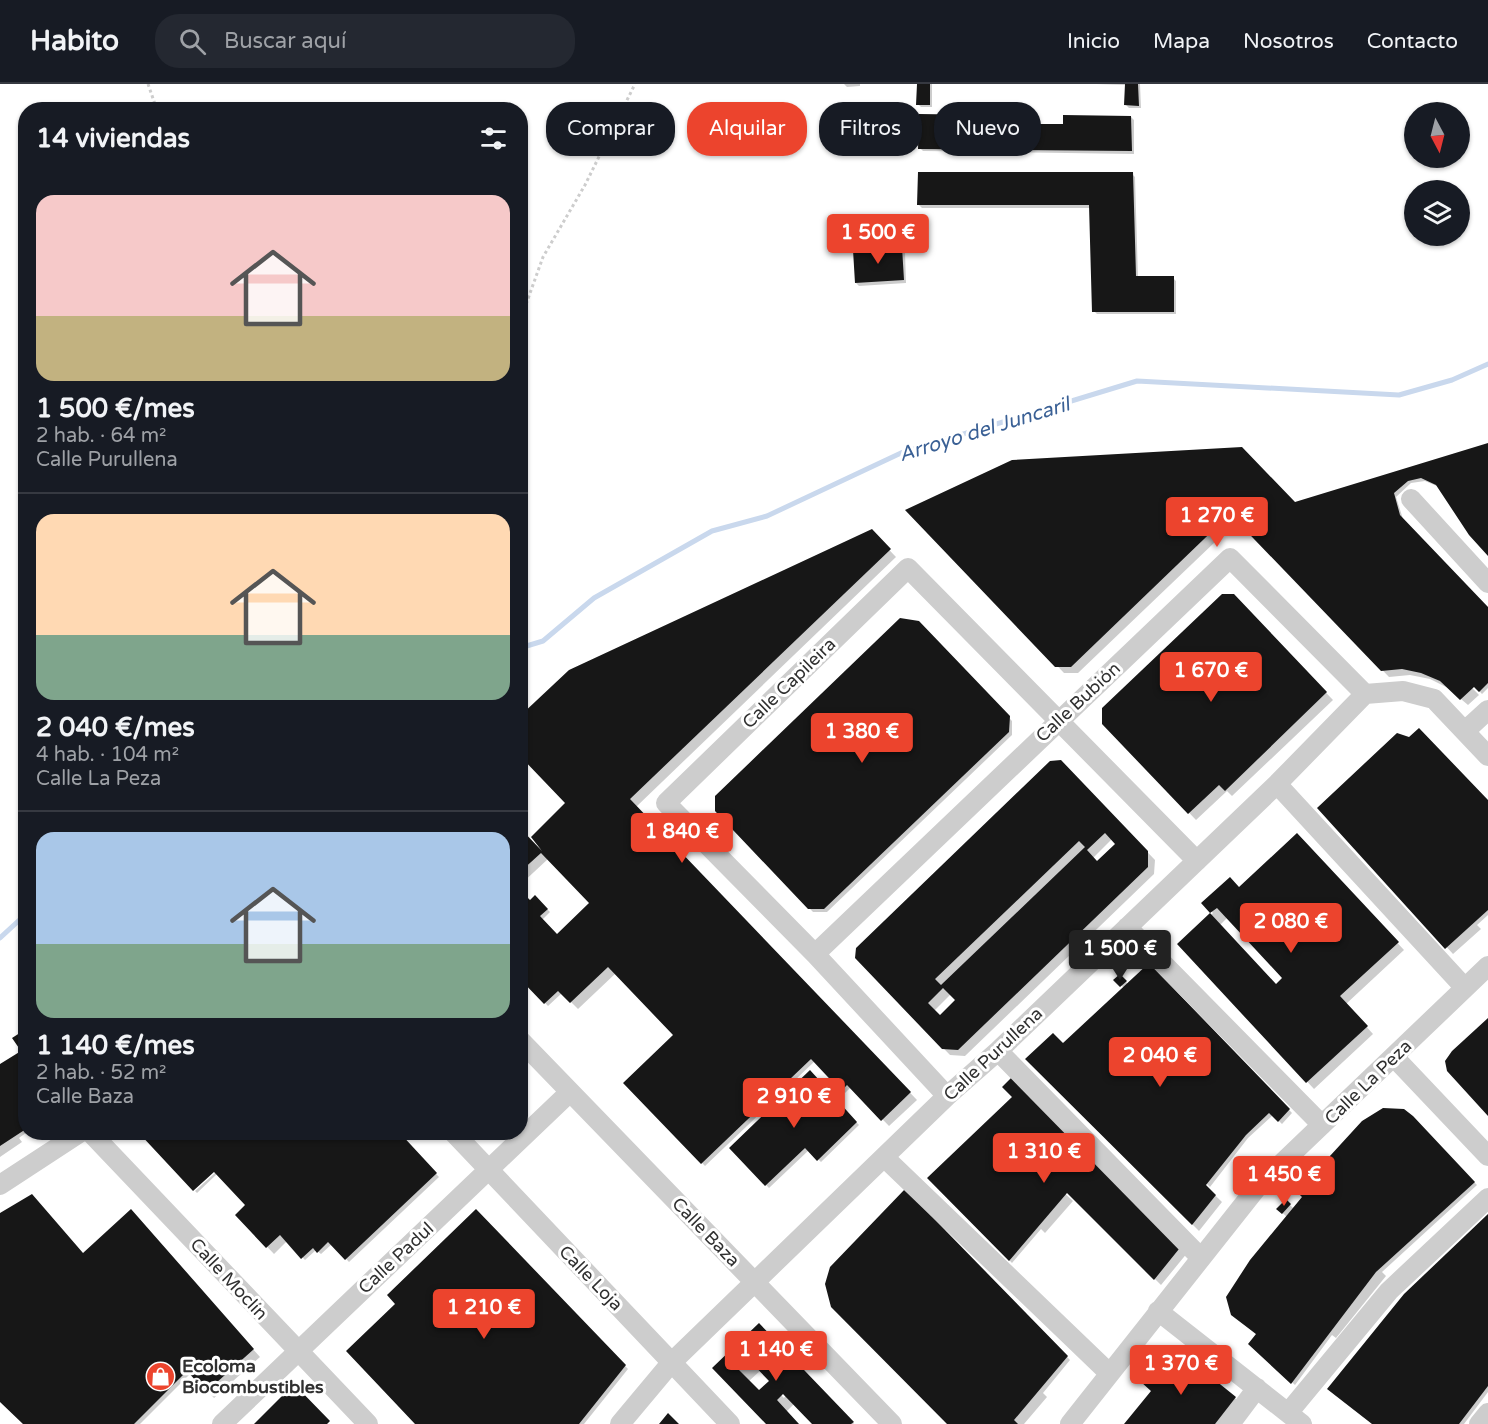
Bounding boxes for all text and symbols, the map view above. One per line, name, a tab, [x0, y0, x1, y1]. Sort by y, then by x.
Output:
search box	[155, 14, 575, 68]
text: Habito	[30, 24, 119, 58]
icon: search	[176, 25, 209, 58]
text: Buscar aquí	[224, 28, 346, 54]
text: Inicio	[1067, 29, 1120, 54]
text: Mapa	[1153, 29, 1210, 54]
text: Nosotros	[1243, 29, 1334, 54]
text: Contacto	[1367, 29, 1458, 54]
chip: Comprar	[546, 102, 675, 156]
chip: Alquilar	[687, 102, 807, 156]
chip: Filtros	[819, 102, 922, 156]
chip: Nuevo	[934, 102, 1041, 156]
north arrow	[1404, 102, 1470, 168]
map controls	[1404, 102, 1470, 246]
icon: filters	[477, 122, 510, 155]
text: 14 viviendas	[36, 123, 190, 154]
button: layers	[1404, 180, 1470, 246]
pin: 1 500 €	[823, 214, 933, 265]
text: 1 500 €	[841, 221, 915, 245]
icon: home	[219, 234, 327, 342]
water label: Arroyo del Juncaril	[896, 392, 1074, 467]
text: 1 500 €/mes	[36, 393, 195, 424]
text: 2 hab. · 64 m²	[36, 424, 166, 448]
text: Calle Purullena	[36, 448, 178, 472]
pin: 1 270 €	[1162, 497, 1272, 548]
text: 1 270 €	[1180, 504, 1254, 528]
icon: home	[219, 553, 327, 661]
street label: Calle Capileira	[738, 633, 840, 733]
pin: 1 670 €	[1156, 652, 1266, 703]
street label: Calle Bubión	[1031, 657, 1125, 747]
text: 1 670 €	[1174, 659, 1248, 683]
text: 2 040 €/mes	[36, 712, 195, 743]
pin: 1 380 €	[807, 713, 917, 764]
text: 1 380 €	[825, 720, 899, 744]
text: 4 hab. · 104 m²	[36, 743, 179, 767]
text: Calle La Peza	[36, 767, 161, 791]
pin: 1 840 €	[627, 813, 737, 864]
text: 1 840 €	[645, 820, 719, 844]
icon: home	[219, 871, 327, 979]
pin: 2 080 €	[1236, 903, 1346, 954]
text: 2 080 €	[1254, 910, 1328, 934]
pin: 1 500 €	[1065, 930, 1175, 981]
text: 1 500 €	[1083, 937, 1157, 961]
street label: Calle Purullena	[939, 1002, 1047, 1106]
text: 1 140 €/mes	[36, 1030, 195, 1061]
street label: Calle La Peza	[1320, 1035, 1416, 1129]
pin: 2 040 €	[1105, 1037, 1215, 1088]
text: 2 040 €	[1123, 1044, 1197, 1068]
text: 2 hab. · 52 m²	[36, 1061, 166, 1085]
pin: 2 910 €	[739, 1078, 849, 1129]
text: Calle Baza	[36, 1085, 134, 1109]
text: 2 910 €	[757, 1085, 831, 1109]
pin: 1 310 €	[989, 1133, 1099, 1184]
text: 1 310 €	[1007, 1140, 1081, 1164]
pin: 1 450 €	[1229, 1156, 1339, 1207]
text: 1 450 €	[1247, 1163, 1321, 1187]
street label: Calle Baza	[667, 1193, 745, 1271]
street label: Calle Padul	[354, 1218, 438, 1298]
street label: Calle Moclín	[185, 1233, 273, 1325]
street label: Calle Loja	[554, 1241, 628, 1315]
pin: 1 210 €	[429, 1289, 539, 1340]
text: 1 210 €	[447, 1296, 521, 1320]
pin: 1 140 €	[721, 1331, 831, 1382]
text: 1 140 €	[739, 1338, 813, 1362]
pin: 1 370 €	[1126, 1345, 1236, 1396]
text: 1 370 €	[1144, 1352, 1218, 1376]
place label: Ecoloma Biocombustibles	[182, 1355, 324, 1398]
shop icon: Ecoloma Biocombustibles	[145, 1360, 177, 1392]

